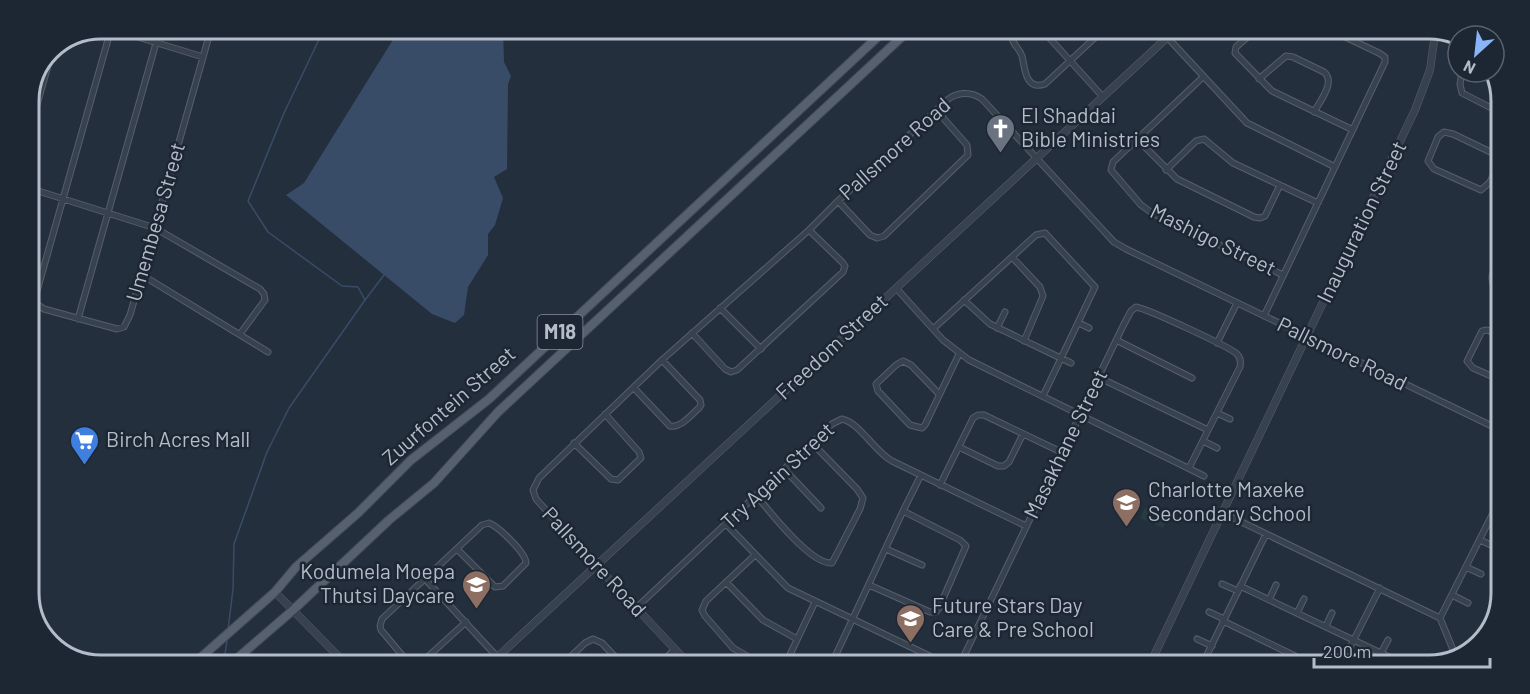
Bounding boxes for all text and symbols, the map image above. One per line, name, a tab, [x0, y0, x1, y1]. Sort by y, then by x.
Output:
north arrow	[1446, 24, 1506, 84]
text: N	[1460, 57, 1478, 79]
street label: Pallsmore Road	[833, 91, 955, 204]
place label: El Shaddai Bible Ministries	[1021, 102, 1160, 151]
church icon: El Shaddai Bible Ministries	[984, 112, 1016, 154]
street label: Inauguration Street	[1311, 136, 1411, 306]
street label: Umembesa Street	[120, 139, 189, 304]
street label: Mashigo Street	[1147, 197, 1281, 280]
street label: Freedom Street	[770, 288, 892, 404]
street label: Pallsmore Road	[1274, 311, 1411, 395]
road number: M18	[538, 315, 582, 349]
street label: Zuurfontein Street	[376, 340, 520, 469]
street label: Masakhane Street	[1018, 365, 1112, 522]
street label: Try Again Street	[715, 416, 839, 534]
supermarket icon: Birch Acres Mall	[69, 424, 101, 466]
place label: Birch Acres Mall	[106, 426, 250, 451]
place label: Charlotte Maxeke Secondary School	[1148, 476, 1311, 525]
school or university icon: Charlotte Maxeke Secondary School	[1111, 486, 1143, 528]
street label: Pallsmore Road	[538, 501, 652, 621]
place label: Kodumela Moepa Thutsi Daycare	[300, 558, 455, 607]
school or university icon: Kodumela Moepa Thutsi Daycare	[460, 568, 492, 610]
place label: Future Stars Day Care & Pre School	[932, 592, 1094, 641]
school or university icon: Future Stars Day Care & Pre School	[895, 602, 927, 644]
scale bar	[1314, 631, 1490, 669]
text: 200 m	[1323, 640, 1371, 662]

